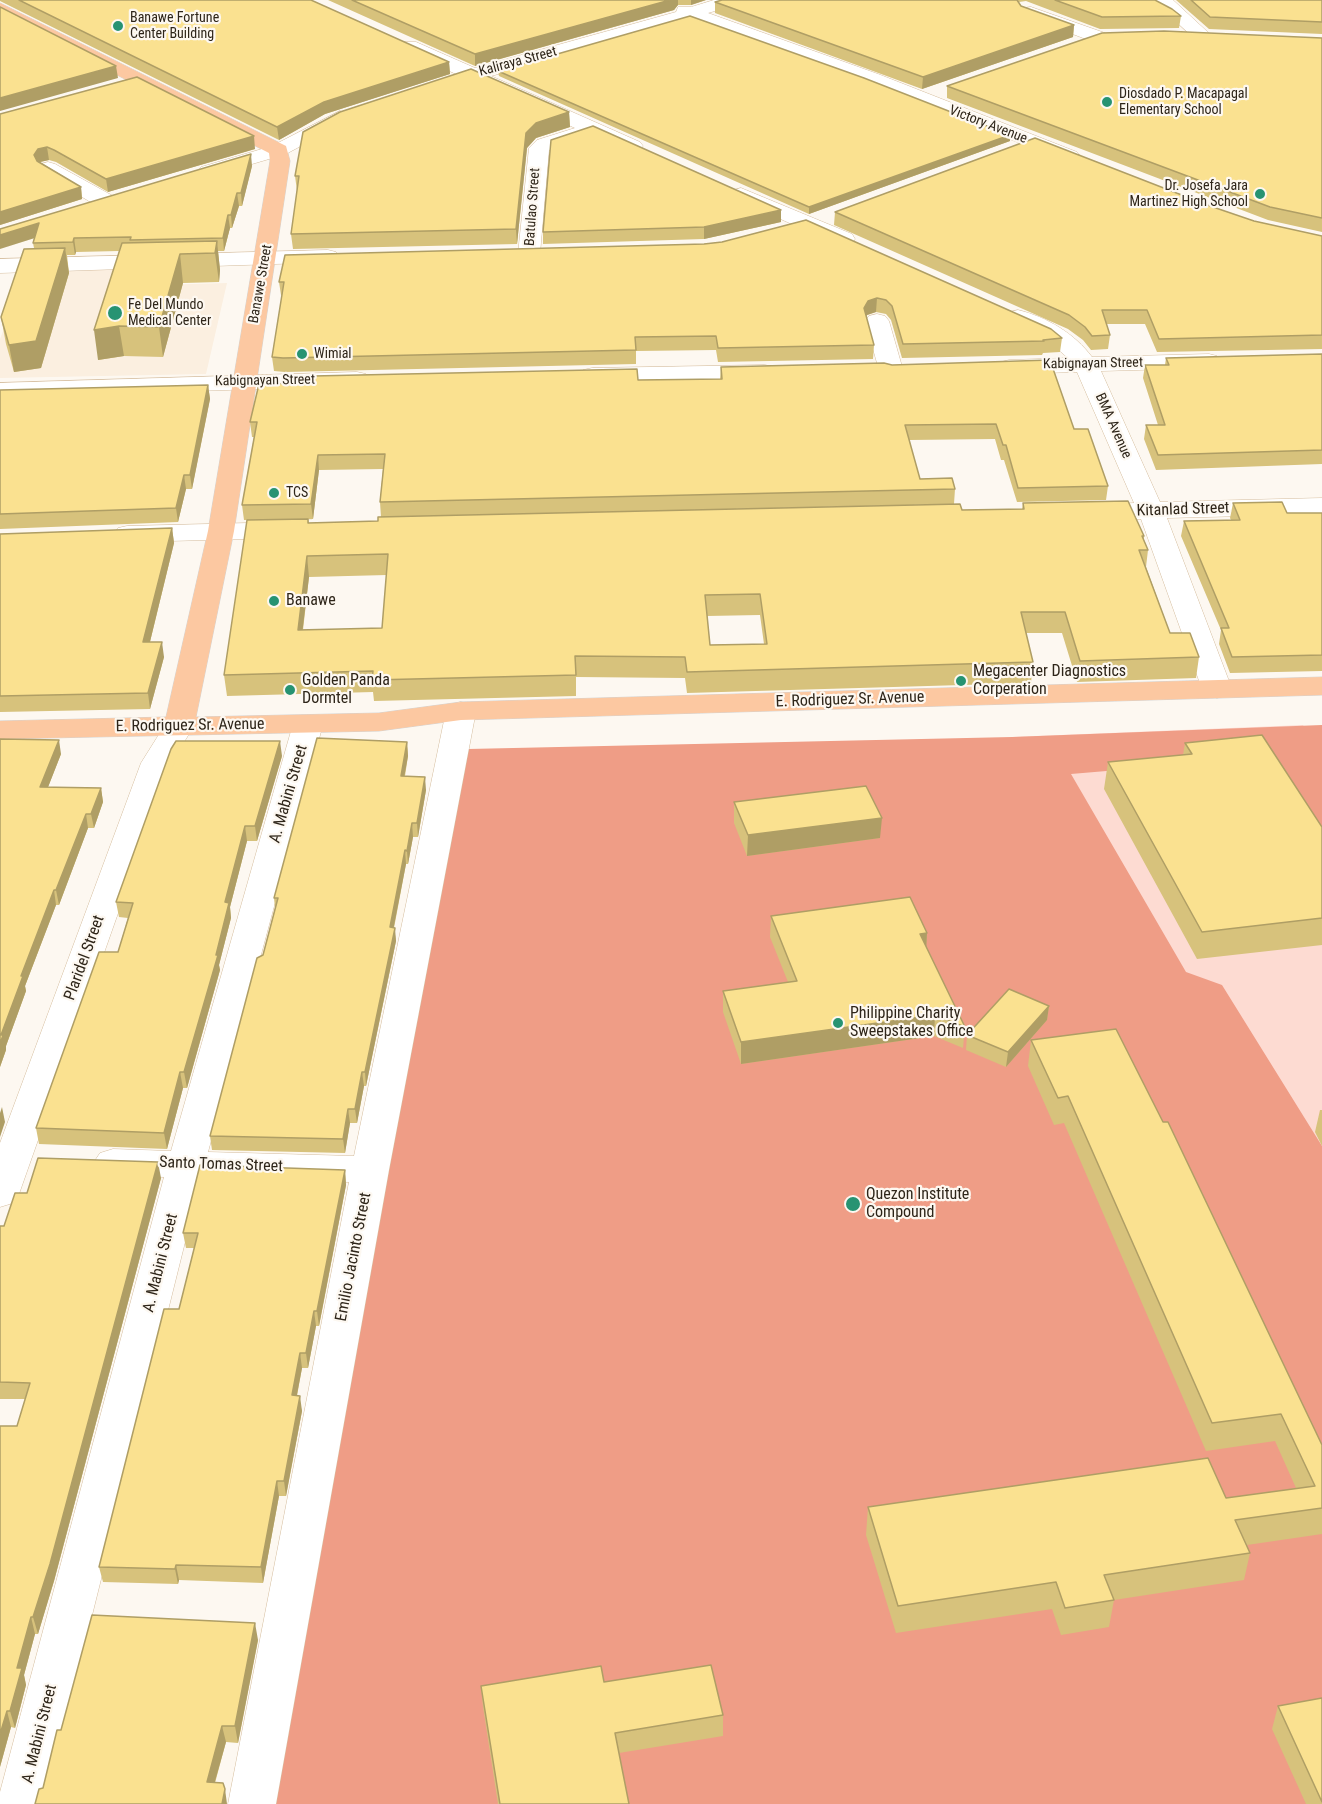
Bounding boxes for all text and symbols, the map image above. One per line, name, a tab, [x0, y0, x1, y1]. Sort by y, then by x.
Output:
place label: Banawe Fortune Center Building	[130, 10, 219, 42]
marker: Banawe Fortune Center Building	[111, 19, 125, 33]
street label: Kaliraya Street	[477, 44, 559, 80]
place label: Diosdado P. Macapagal Elementary School	[1119, 86, 1248, 118]
marker: Diosdado P. Macapagal Elementary School	[1100, 95, 1114, 109]
street label: Victory Avenue	[947, 102, 1029, 148]
street label: Batulao Street	[522, 167, 544, 247]
place label: Dr. Josefa Jara Martinez High School	[1130, 178, 1248, 210]
marker: Dr. Josefa Jara Martinez High School	[1253, 187, 1267, 201]
street label: Banawe Street	[246, 243, 276, 325]
place label: Fe Del Mundo Medical Center	[128, 297, 211, 330]
marker: Fe Del Mundo Medical Center	[106, 304, 124, 322]
place label: Wimial	[314, 346, 352, 362]
marker: Wimial	[295, 347, 309, 361]
street label: Kabignayan Street	[1043, 355, 1143, 373]
street label: Kabignayan Street	[215, 372, 315, 390]
street label: BMA Avenue	[1091, 391, 1135, 461]
place label: TCS	[286, 485, 308, 501]
marker: TCS	[267, 486, 281, 500]
street label: Kitanlad Street	[1136, 499, 1230, 521]
place label: Banawe	[286, 591, 336, 611]
marker: Banawe	[267, 594, 281, 608]
place label: Megacenter Diagnostics Corperation	[973, 662, 1126, 700]
place label: Golden Panda Dormtel	[302, 671, 390, 709]
marker: Megacenter Diagnostics Corperation	[954, 674, 968, 688]
marker: Golden Panda Dormtel	[283, 683, 297, 697]
street label: E. Rodriguez Sr. Avenue	[775, 688, 925, 712]
street label: E. Rodriguez Sr. Avenue	[115, 715, 265, 737]
street label: A. Mabini Street	[266, 743, 312, 845]
street label: Plaridel Street	[61, 913, 109, 1003]
place label: Philippine Charity Sweepstakes Office	[850, 1004, 973, 1042]
marker: Philippine Charity Sweepstakes Office	[831, 1016, 845, 1030]
street label: Santo Tomas Street	[159, 1153, 283, 1177]
place label: Quezon Institute Compound	[866, 1185, 969, 1223]
street label: Emilio Jacinto Street	[332, 1191, 376, 1323]
marker: Quezon Institute Compound	[844, 1195, 862, 1213]
street label: A. Mabini Street	[139, 1212, 183, 1314]
street label: A. Mabini Street	[18, 1683, 62, 1785]

